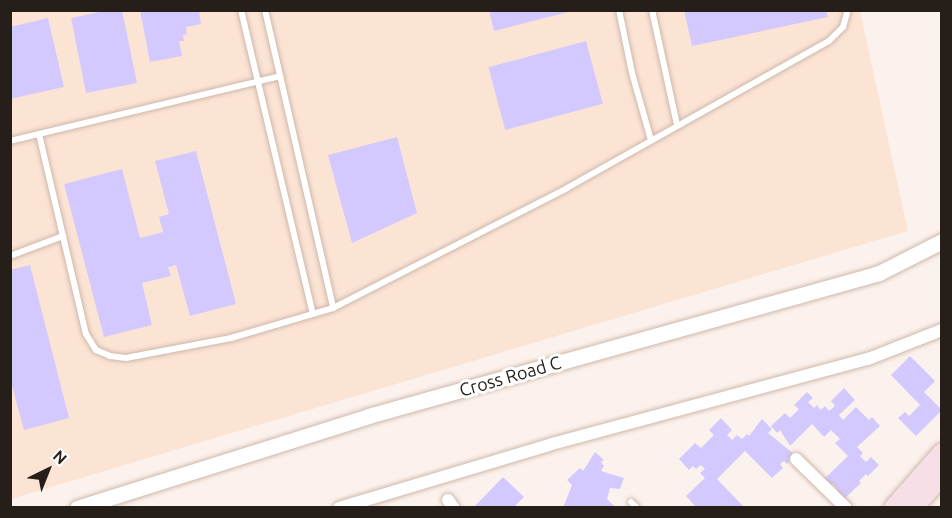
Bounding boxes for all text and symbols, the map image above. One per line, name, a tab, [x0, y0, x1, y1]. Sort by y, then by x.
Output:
street label: Cross Road C	[457, 351, 563, 401]
north arrow	[18, 440, 78, 500]
text: N	[50, 446, 71, 467]

